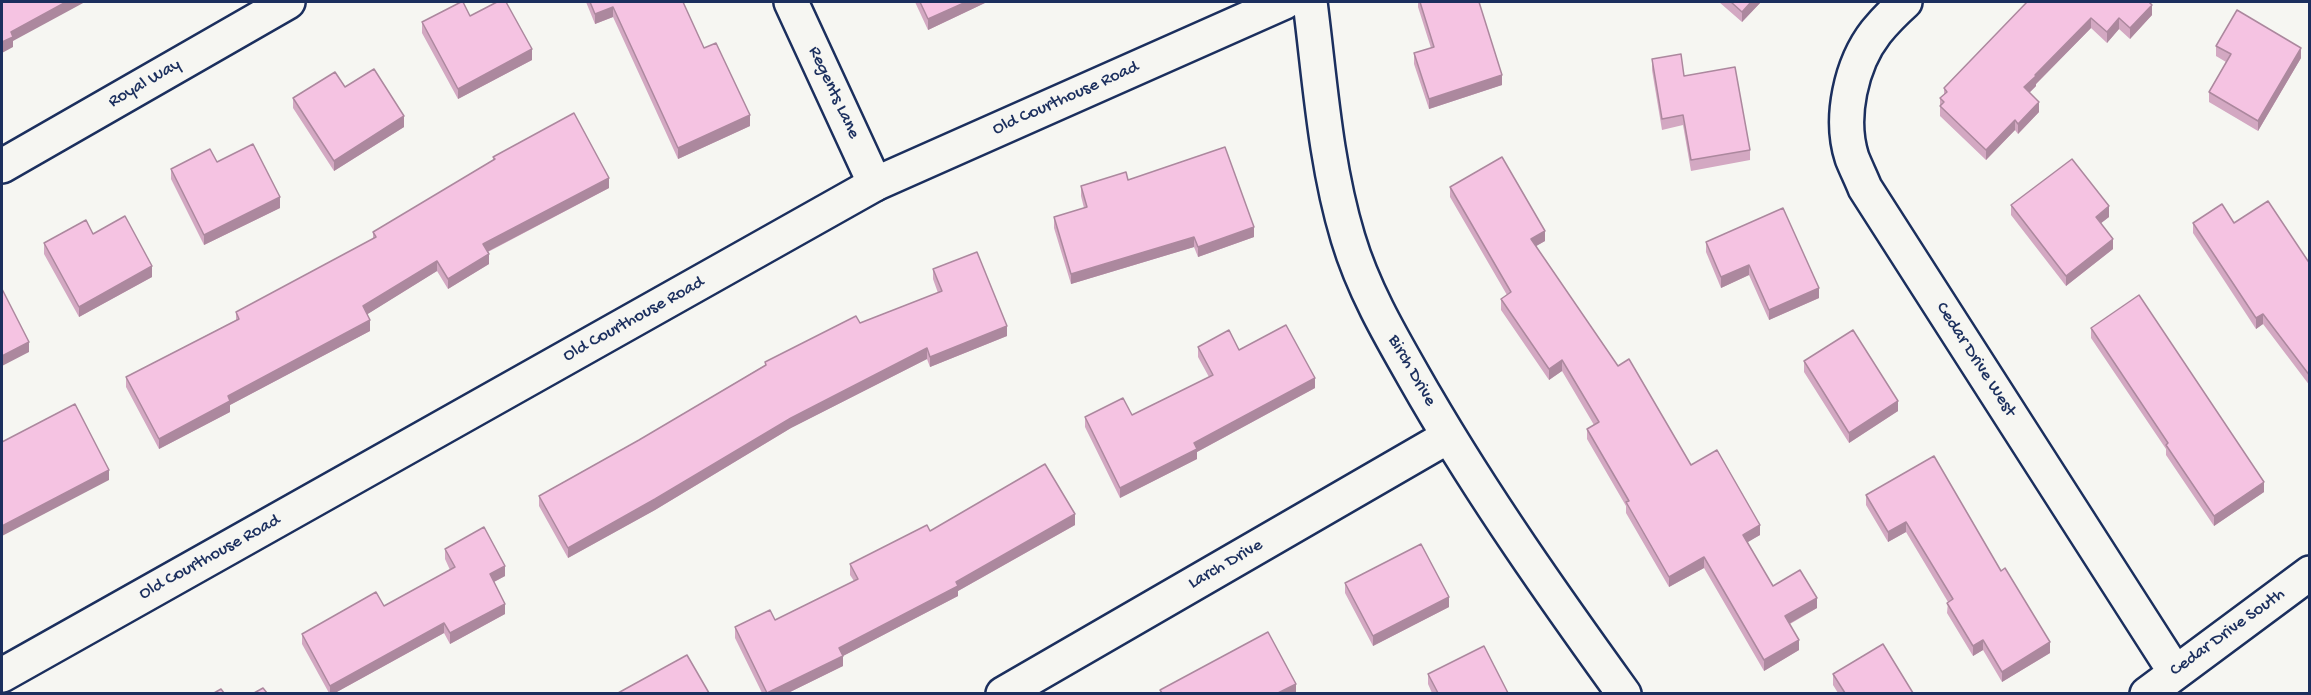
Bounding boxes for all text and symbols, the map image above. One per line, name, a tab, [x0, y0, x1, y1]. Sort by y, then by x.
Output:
street label: Regents Lane	[802, 43, 864, 143]
street label: Royal Way	[105, 55, 185, 113]
street label: Old Courthouse Road	[990, 57, 1142, 141]
street label: Old Courthouse Road	[560, 272, 708, 368]
street label: Cedar Drive West	[1930, 299, 2020, 421]
street label: Birch Drive	[1382, 331, 1440, 411]
street label: Old Courthouse Road	[136, 510, 284, 606]
street label: Larch Drive	[1185, 535, 1267, 595]
street label: Cedar Drive South	[2166, 584, 2290, 682]

